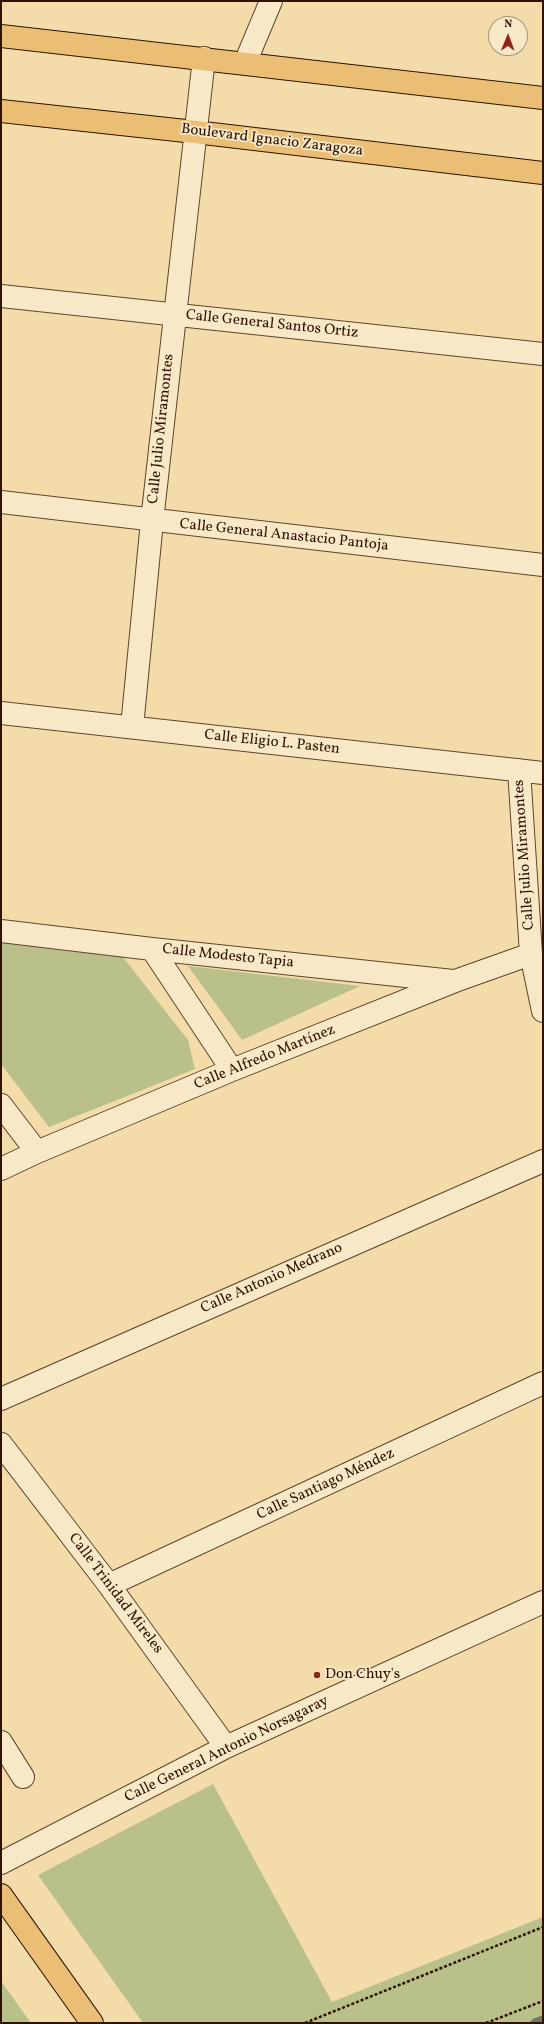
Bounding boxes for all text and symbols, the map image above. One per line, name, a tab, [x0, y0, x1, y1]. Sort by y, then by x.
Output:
north arrow	[488, 16, 528, 56]
text: N	[504, 17, 512, 32]
street label: Boulevard Ignacio Zaragoza	[180, 121, 364, 161]
street label: Calle General Santos Ortiz	[185, 307, 359, 343]
street label: Calle Julio Miramontes	[145, 353, 179, 505]
street label: Calle General Anastacio Pantoja	[179, 516, 389, 556]
street label: Calle Eligio L. Pasten	[203, 727, 341, 759]
street label: Calle Julio Miramontes	[511, 779, 539, 931]
street label: Calle Modesto Tapia	[161, 941, 295, 973]
street label: Calle Alfredo Martínez	[192, 1021, 338, 1095]
street label: Calle Antonio Medrano	[198, 1240, 346, 1318]
street label: Calle Santiago Méndez	[254, 1445, 398, 1525]
street label: Calle Trinidad Mireles	[64, 1530, 166, 1658]
place label: Don Chuy's	[325, 1666, 400, 1684]
marker: Don Chuy's	[312, 1670, 322, 1680]
street label: Calle General Antonio Norsagaray	[122, 1693, 332, 1807]

